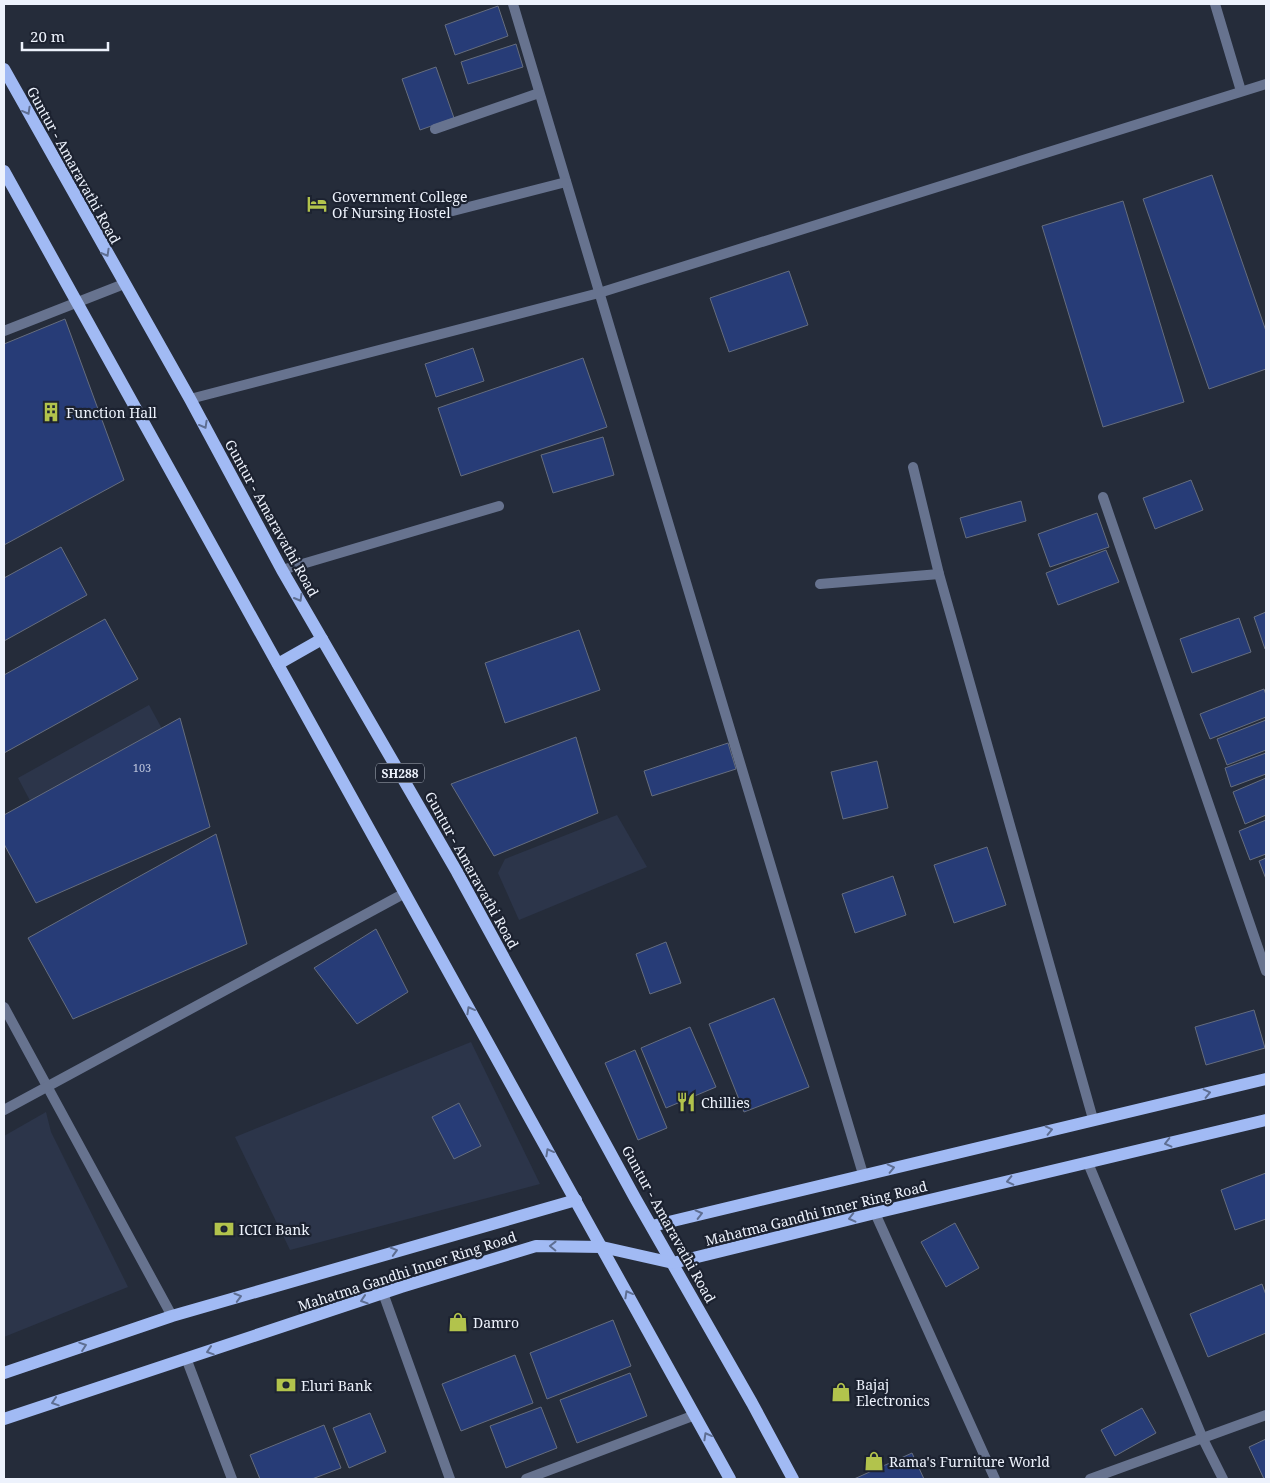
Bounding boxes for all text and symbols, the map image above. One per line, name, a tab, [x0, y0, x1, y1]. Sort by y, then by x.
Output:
scale bar	[22, 20, 109, 52]
text: 20 m	[30, 26, 65, 46]
street label: Guntur - Amaravathi Road	[23, 83, 125, 247]
one-way arrow	[21, 106, 31, 115]
place label: Government College Of Nursing Hostel	[332, 187, 467, 222]
hotel icon: Government College Of Nursing Hostel	[306, 193, 328, 215]
one-way arrow	[100, 248, 110, 257]
building icon: Function Hall	[40, 401, 62, 423]
place label: Function Hall	[66, 403, 158, 422]
one-way arrow	[197, 420, 207, 429]
street label: Guntur - Amaravathi Road	[221, 436, 323, 600]
one-way arrow	[292, 593, 302, 602]
house number: 103	[133, 760, 151, 775]
road number: SH288	[376, 764, 424, 782]
street label: Guntur - Amaravathi Road	[421, 788, 523, 952]
one-way arrow	[467, 1006, 477, 1015]
one-way arrow	[1203, 1088, 1212, 1099]
restaurant icon: Chillies	[675, 1091, 697, 1113]
place label: Chillies	[701, 1093, 750, 1112]
one-way arrow	[1045, 1125, 1054, 1136]
one-way arrow	[1163, 1137, 1172, 1148]
street label: Guntur - Amaravathi Road	[618, 1142, 720, 1306]
one-way arrow	[546, 1148, 556, 1157]
one-way arrow	[887, 1163, 896, 1174]
one-way arrow	[1005, 1175, 1014, 1186]
street label: Mahatma Gandhi Inner Ring Road	[703, 1176, 930, 1250]
one-way arrow	[695, 1209, 704, 1220]
one-way arrow	[848, 1213, 856, 1223]
bank icon: ICICI Bank	[213, 1218, 235, 1240]
place label: ICICI Bank	[239, 1220, 310, 1239]
street label: Mahatma Gandhi Inner Ring Road	[295, 1227, 519, 1315]
one-way arrow	[549, 1241, 557, 1251]
one-way arrow	[389, 1247, 397, 1257]
one-way arrow	[624, 1291, 634, 1300]
one-way arrow	[233, 1292, 241, 1302]
one-way arrow	[360, 1294, 369, 1304]
shop icon: Damro	[447, 1311, 469, 1333]
place label: Damro	[473, 1313, 519, 1332]
one-way arrow	[78, 1342, 87, 1352]
one-way arrow	[206, 1345, 214, 1355]
bank icon: Eluri Bank	[275, 1374, 297, 1396]
place label: Bajaj Electronics	[856, 1375, 930, 1410]
place label: Eluri Bank	[301, 1376, 373, 1395]
shop icon: Bajaj Electronics	[830, 1381, 852, 1403]
one-way arrow	[52, 1396, 60, 1406]
one-way arrow	[703, 1433, 713, 1442]
shop icon: Rama's Furniture World	[863, 1450, 885, 1472]
place label: Rama's Furniture World	[889, 1452, 1050, 1471]

